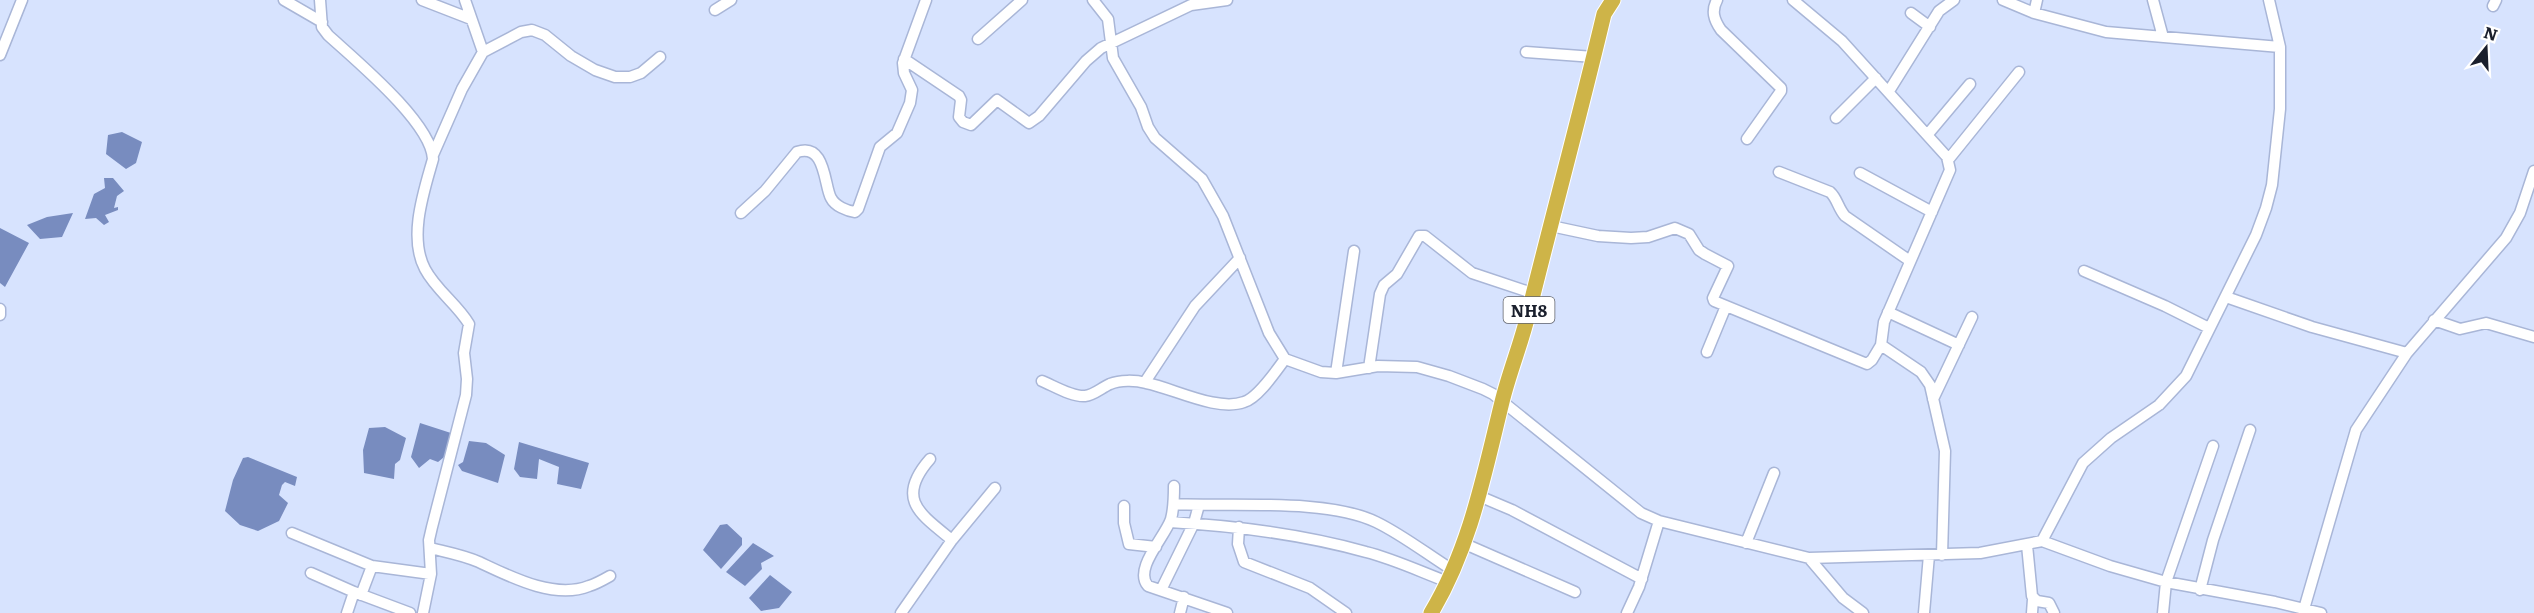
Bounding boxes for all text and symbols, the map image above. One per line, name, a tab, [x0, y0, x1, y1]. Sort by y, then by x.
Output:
north arrow	[2456, 18, 2516, 78]
text: N	[2481, 19, 2501, 46]
road number: NH8	[1504, 297, 1555, 323]

